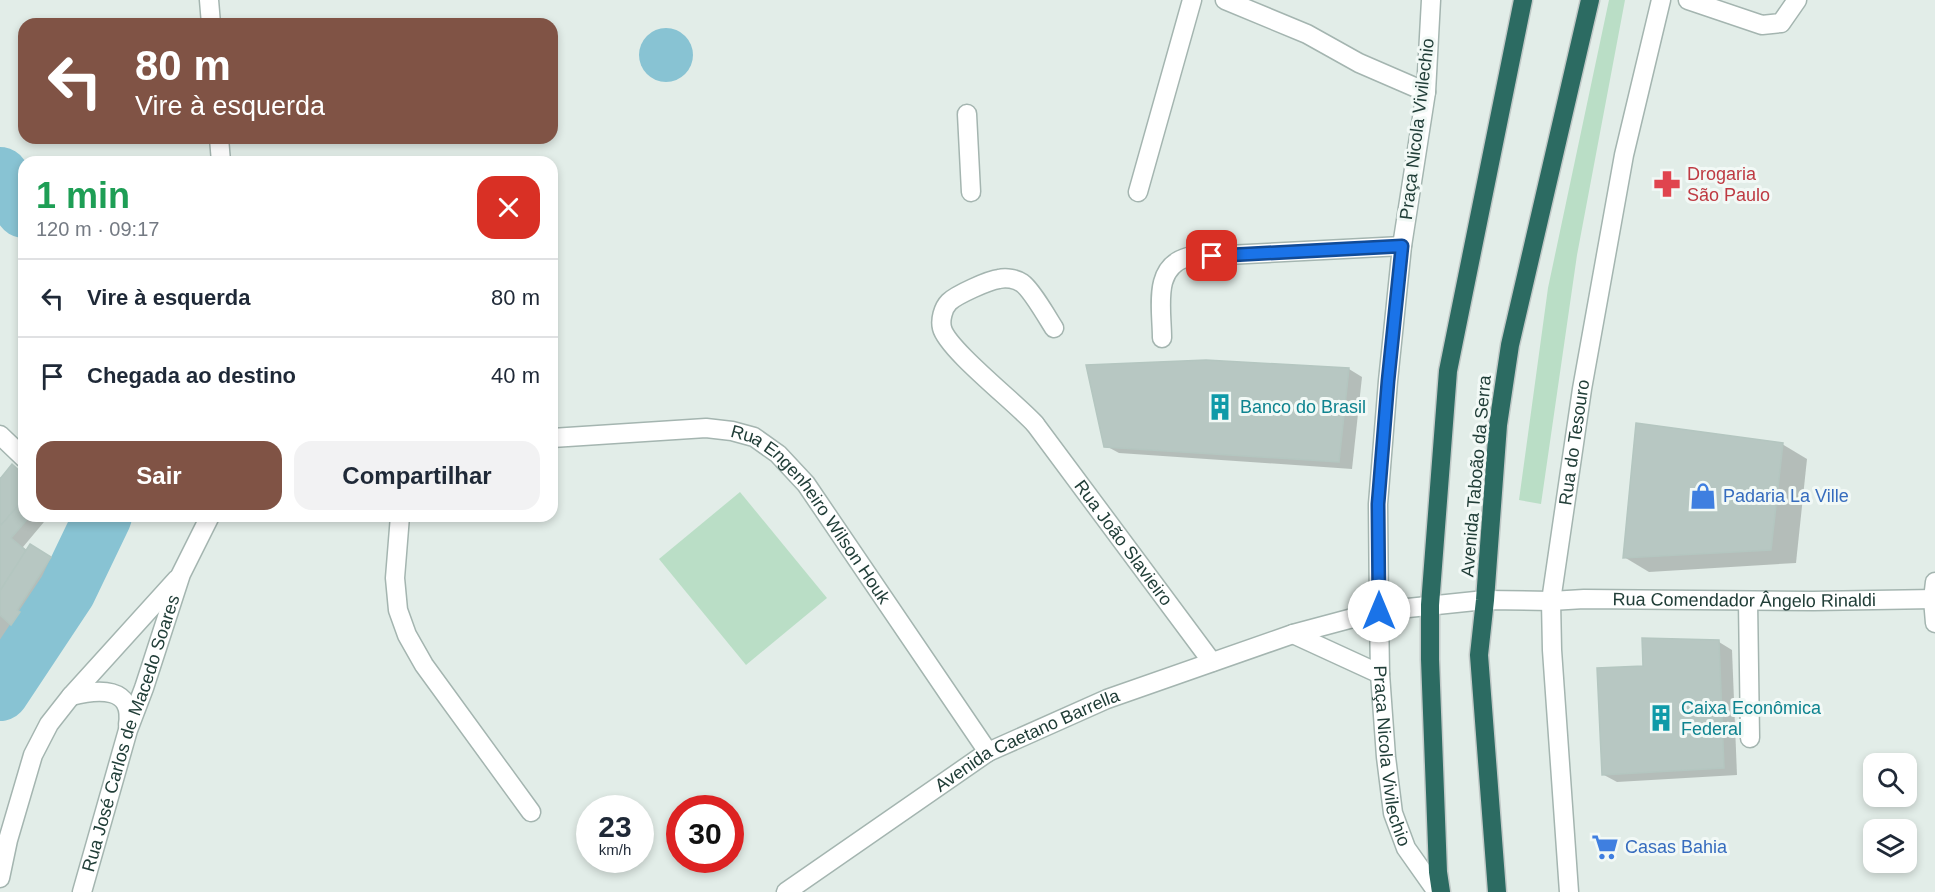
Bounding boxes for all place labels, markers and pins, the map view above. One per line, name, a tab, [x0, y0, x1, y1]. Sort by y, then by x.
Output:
place label: Drogaria São Paulo	[1687, 164, 1770, 205]
pharmacy icon: Drogaria São Paulo	[1652, 169, 1682, 199]
pin	[1186, 230, 1237, 281]
building icon: Banco do Brasil	[1205, 392, 1235, 422]
place label: Banco do Brasil	[1240, 397, 1366, 417]
shop icon: Padaria La Ville	[1688, 481, 1718, 511]
place label: Padaria La Ville	[1723, 486, 1849, 506]
place label: Caixa Econômica Federal	[1681, 698, 1822, 739]
building icon: Caixa Econômica Federal	[1646, 703, 1676, 733]
supermarket icon: Casas Bahia	[1590, 832, 1620, 862]
place label: Casas Bahia	[1625, 837, 1728, 857]

